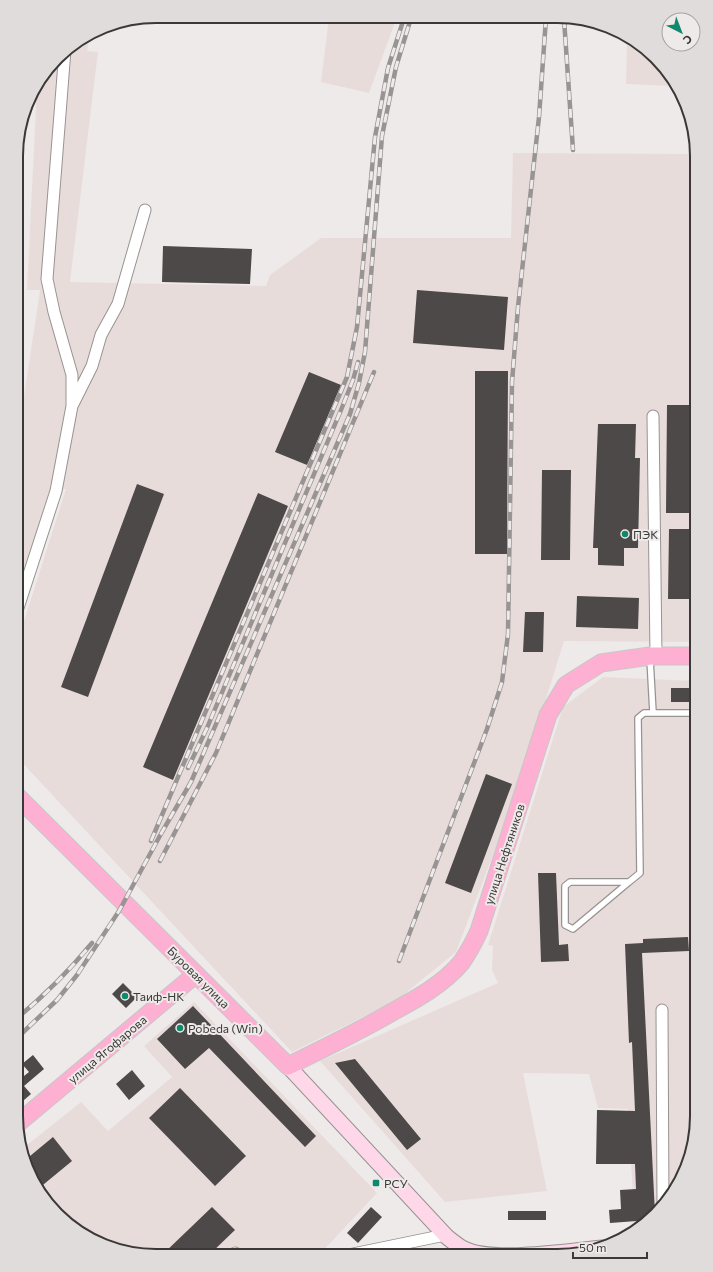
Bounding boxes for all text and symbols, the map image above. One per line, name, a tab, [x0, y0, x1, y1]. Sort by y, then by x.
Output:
north arrow	[661, 12, 701, 52]
text: С	[681, 32, 695, 47]
place label: ПЭК	[633, 527, 658, 541]
marker: ПЭК	[620, 529, 630, 539]
street label: улица Нефтяников	[481, 802, 527, 906]
street label: Буровая улица	[165, 943, 233, 1011]
place label: Таиф-НК	[133, 989, 184, 1003]
marker: Таиф-НК	[120, 991, 130, 1001]
street label: улица Ягофарова	[65, 1012, 149, 1086]
place label: Pobeda (Win)	[188, 1021, 263, 1035]
marker: Pobeda (Win)	[175, 1023, 185, 1033]
place label: РСУ	[384, 1176, 408, 1190]
marker: РСУ	[371, 1178, 381, 1188]
scale bar	[573, 1234, 647, 1260]
text: 50 m	[579, 1240, 607, 1254]

